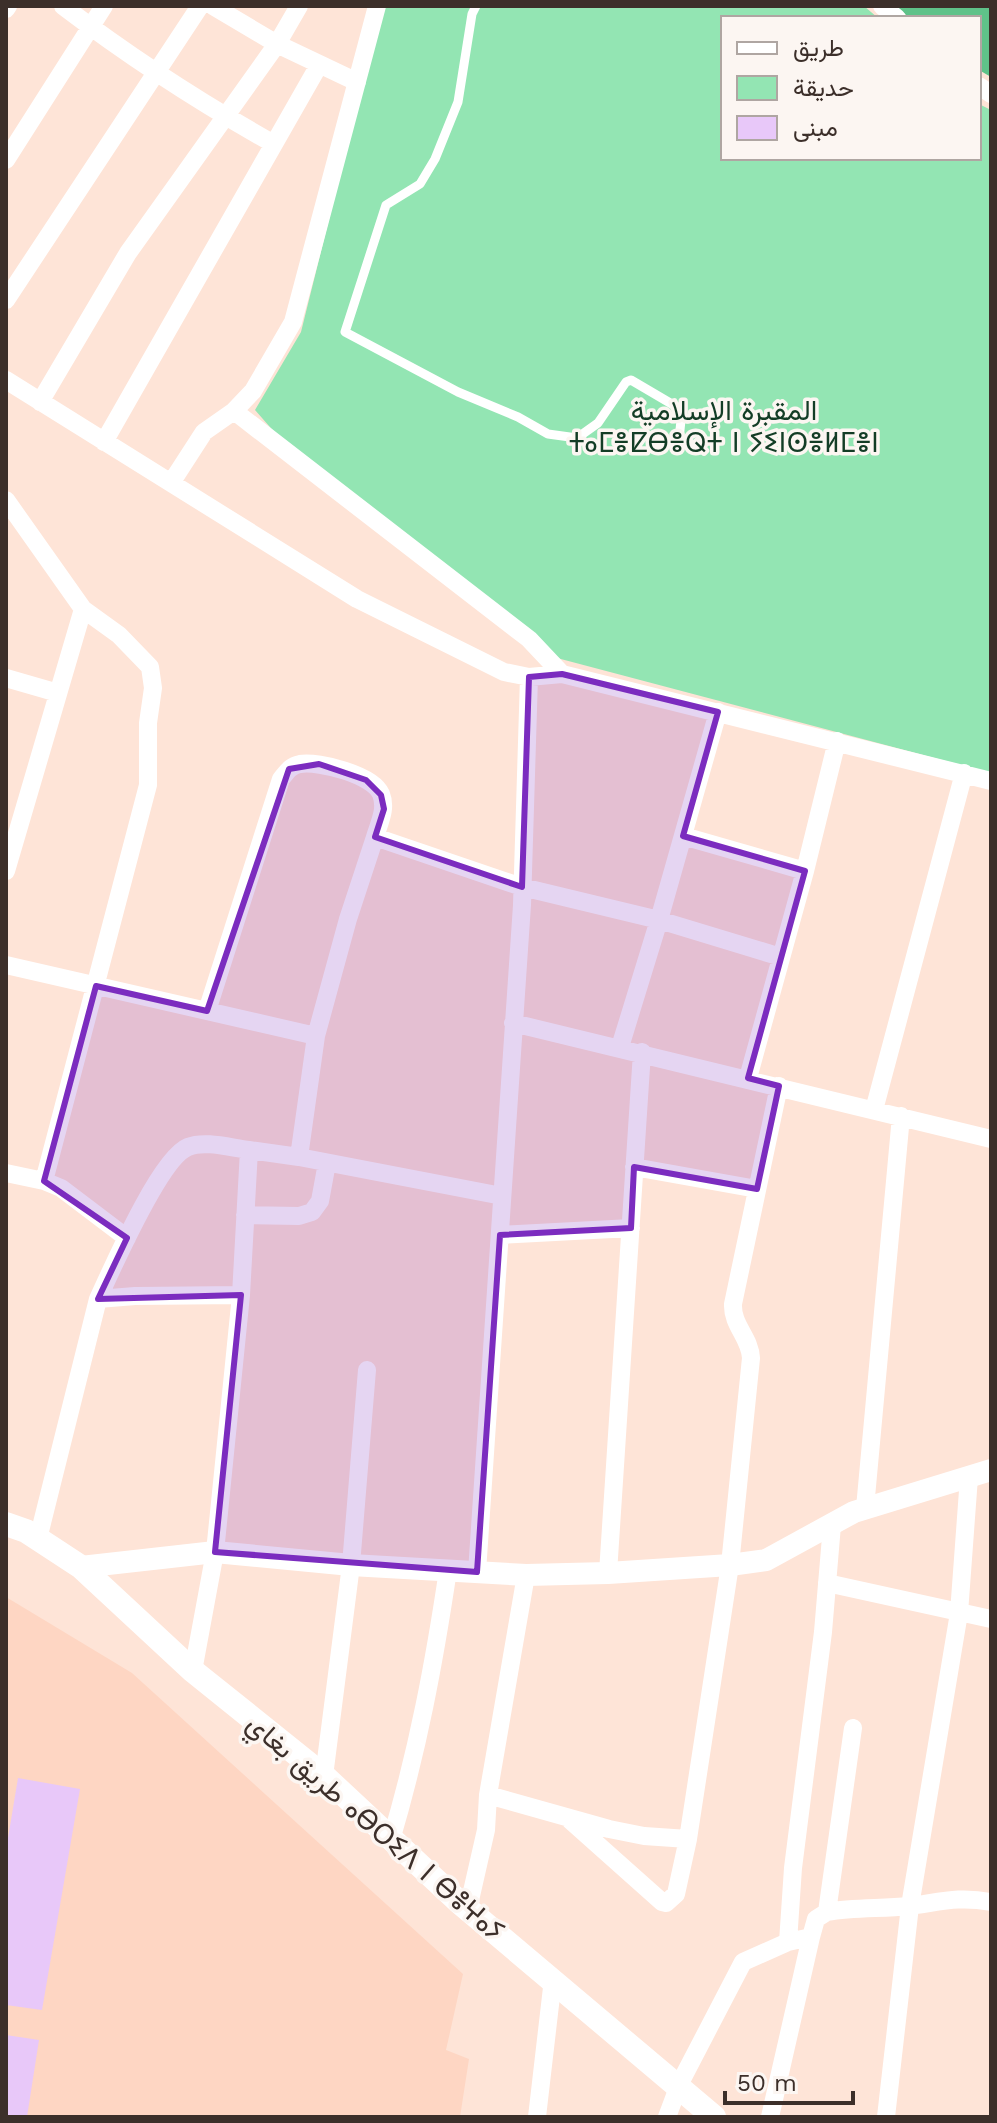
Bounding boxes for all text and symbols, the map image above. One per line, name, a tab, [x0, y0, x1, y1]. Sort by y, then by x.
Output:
legend	[721, 16, 981, 160]
text: طريق	[793, 34, 844, 63]
text: حديقة	[793, 74, 854, 102]
text: مبنى	[793, 114, 838, 142]
park label: المقبرة الإسلامية ⵜⴰⵎⴻⵇⴱⴻⵕⵜ ⵏ ⵢⵉⵏⵙⴻⵍⵎⴻⵏ	[569, 394, 879, 459]
street label: طريق بغاي ⴰⴱⵔⵉⴷ ⵏ ⴱⴻⵖⴰⵢ	[236, 1707, 511, 1953]
scale bar	[725, 2055, 853, 2105]
text: 50 m	[737, 2069, 797, 2097]

